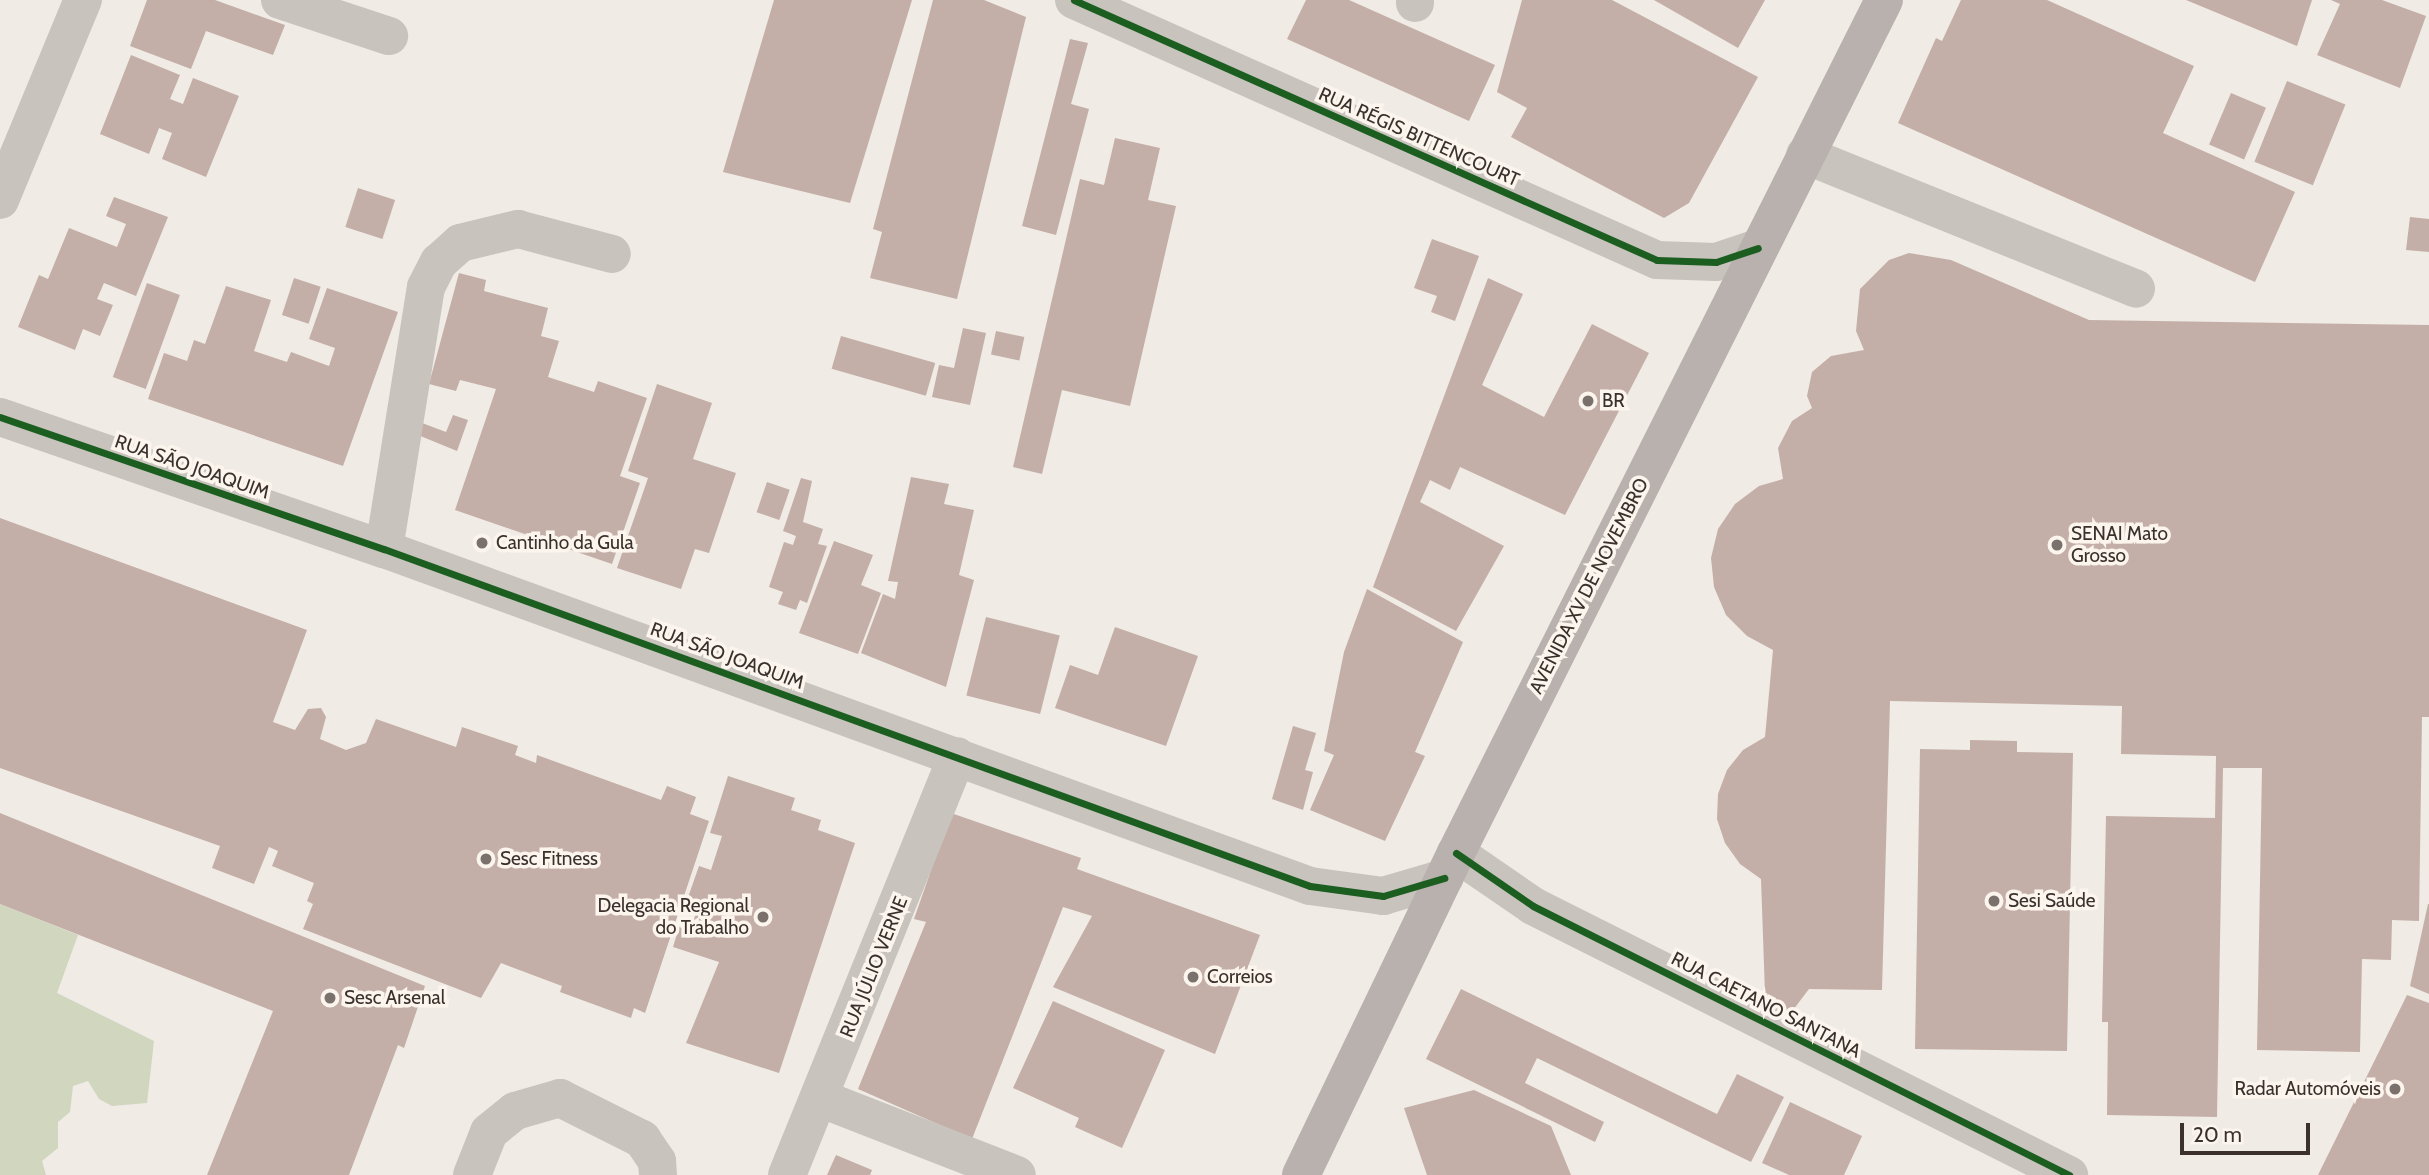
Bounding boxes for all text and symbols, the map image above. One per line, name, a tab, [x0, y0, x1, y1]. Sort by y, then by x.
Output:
street label: RUA RÉGIS BITTENCOURT	[1315, 82, 1523, 192]
place label: BR	[1602, 390, 1625, 412]
marker: BR	[1580, 393, 1596, 409]
street label: RUA SÃO JOAQUIM	[112, 430, 272, 504]
street label: AVENIDA XV DE NOVEMBRO	[1525, 474, 1653, 698]
place label: SENAI Mato Grosso	[2071, 523, 2168, 567]
place label: Cantinho da Gula	[496, 532, 634, 554]
marker: Cantinho da Gula	[474, 535, 490, 551]
marker: SENAI Mato Grosso	[2049, 537, 2065, 553]
street label: RUA SÃO JOAQUIM	[647, 618, 807, 694]
place label: Sesc Fitness	[500, 848, 598, 870]
marker: Sesc Fitness	[478, 851, 494, 867]
place label: Sesi Saúde	[2008, 890, 2095, 912]
street label: RUA JÚLIO VERNE	[835, 893, 913, 1041]
marker: Sesi Saúde	[1986, 893, 2002, 909]
place label: Delegacia Regional do Trabalho	[597, 895, 749, 939]
marker: Delegacia Regional do Trabalho	[755, 909, 771, 925]
street label: RUA CAETANO SANTANA	[1667, 947, 1865, 1063]
place label: Correios	[1207, 966, 1273, 988]
marker: Correios	[1185, 969, 1201, 985]
place label: Sesc Arsenal	[344, 987, 445, 1009]
marker: Sesc Arsenal	[322, 990, 338, 1006]
place label: Radar Automóveis	[2235, 1078, 2381, 1100]
marker: Radar Automóveis	[2387, 1081, 2403, 1097]
scale bar	[2184, 1108, 2314, 1152]
text: 20 m	[2193, 1122, 2242, 1147]

